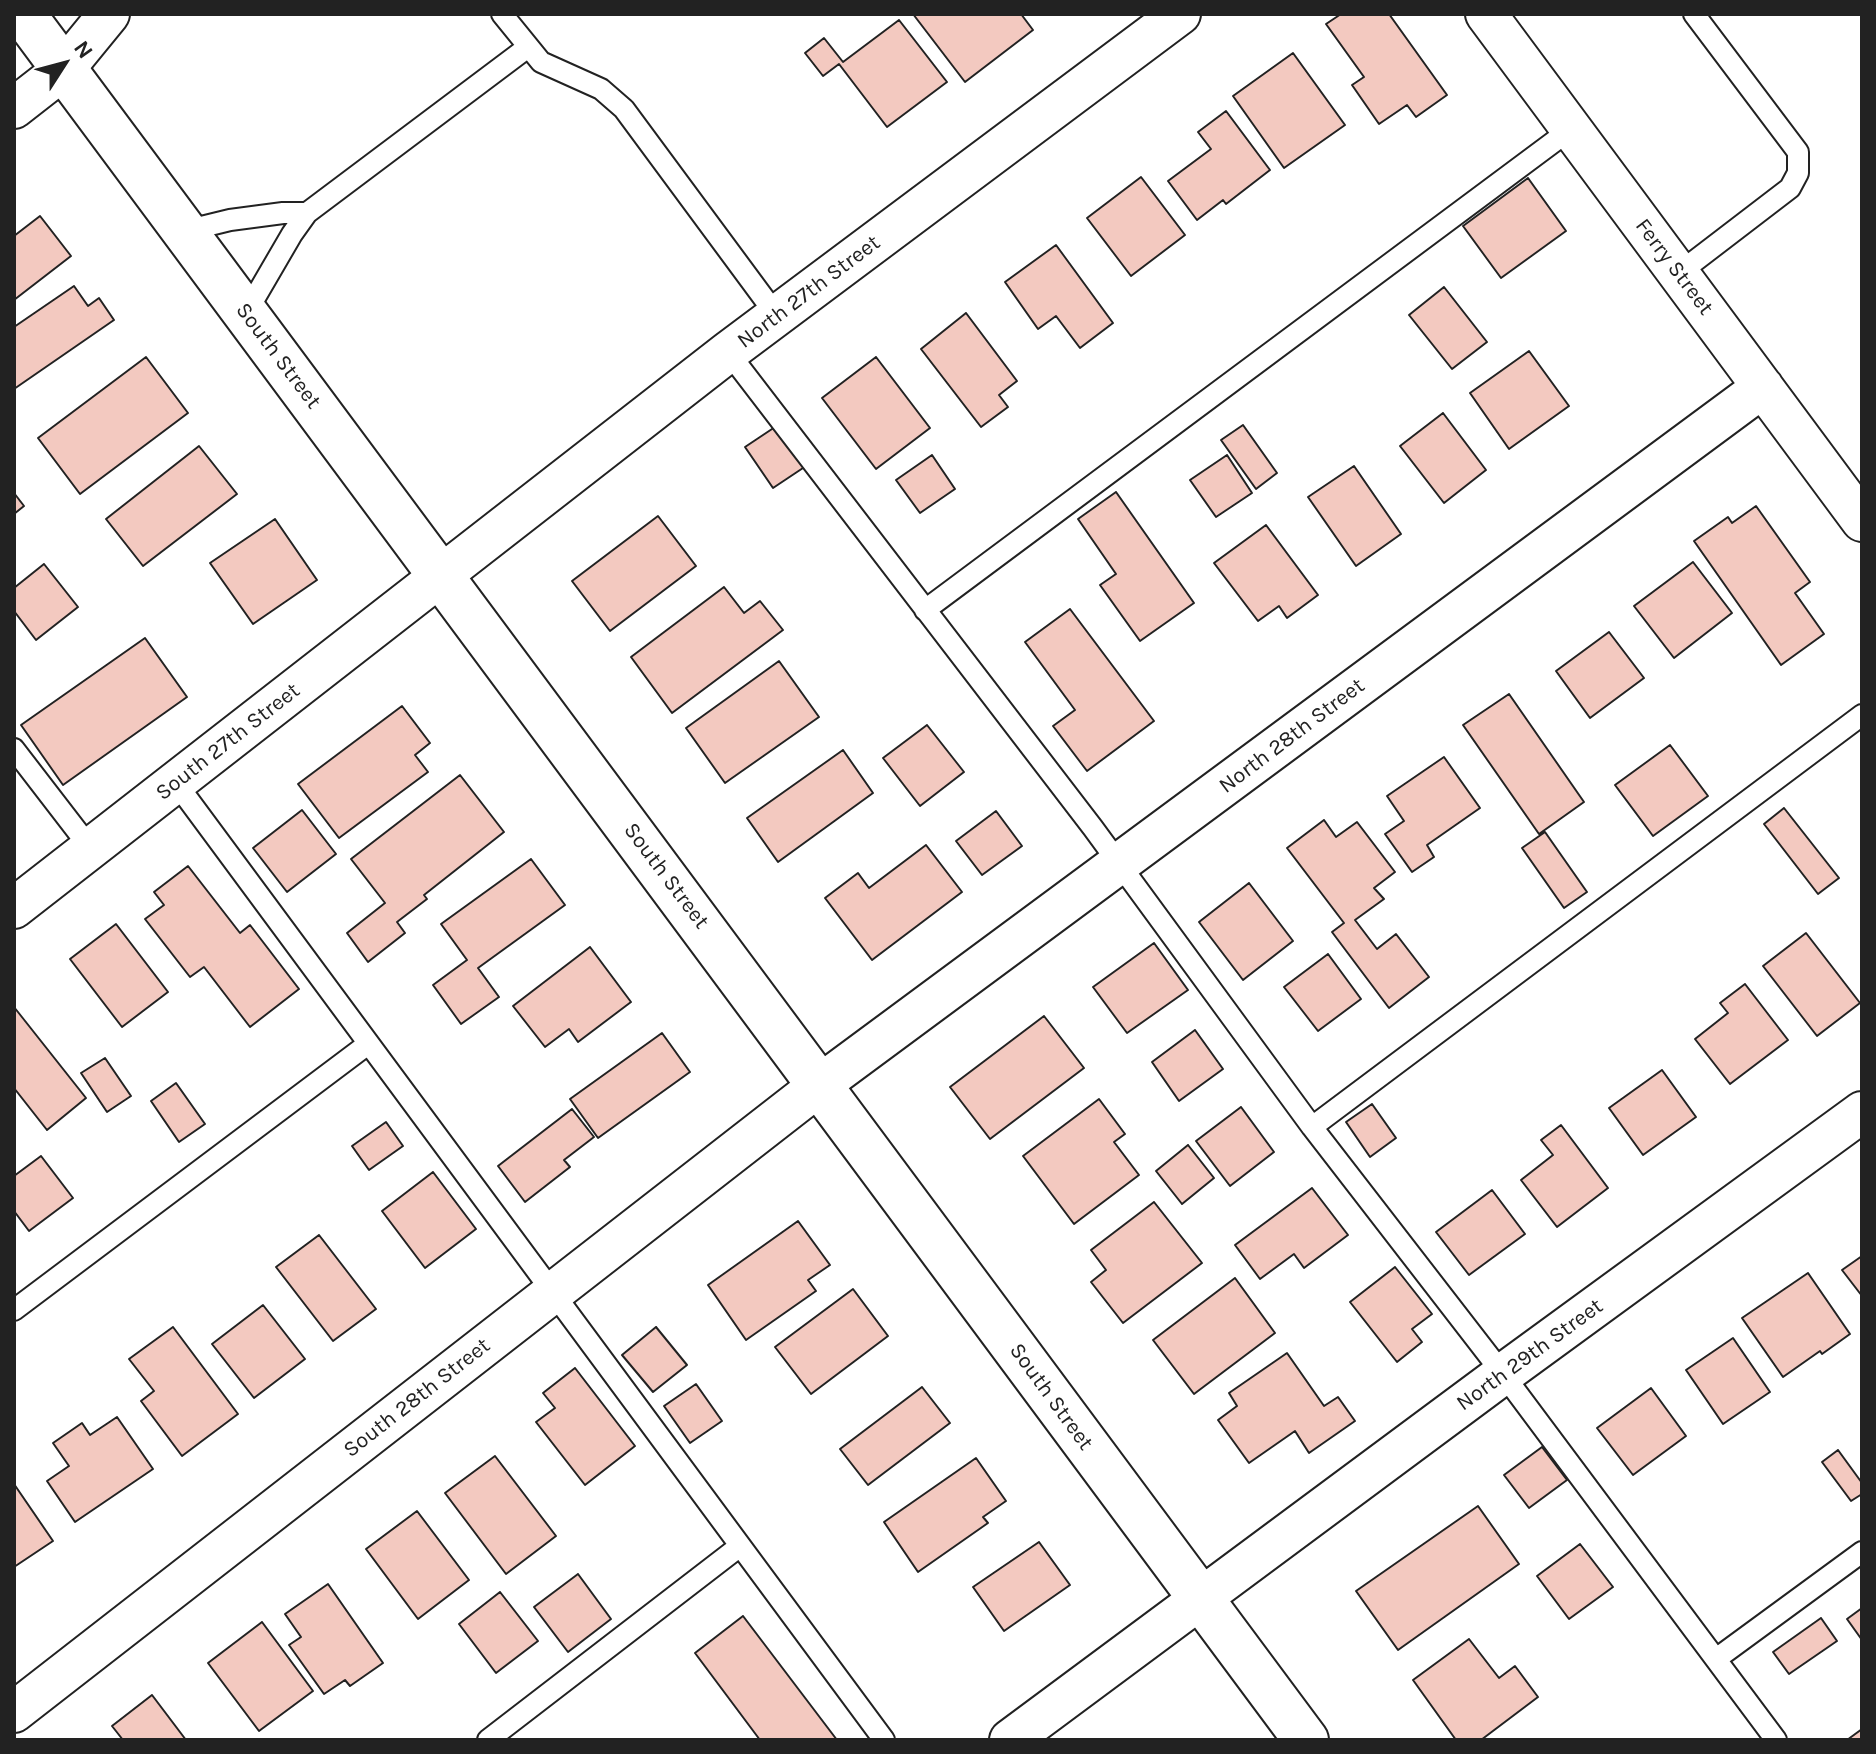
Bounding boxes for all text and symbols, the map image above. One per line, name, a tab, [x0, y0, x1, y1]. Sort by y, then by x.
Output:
north arrow	[24, 24, 104, 104]
text: N	[68, 36, 99, 64]
street label: Ferry Street	[1629, 214, 1719, 320]
street label: North 27th Street	[732, 230, 886, 354]
street label: South Street	[230, 298, 326, 414]
street label: North 28th Street	[1214, 673, 1370, 799]
street label: South 27th Street	[151, 678, 305, 806]
street label: South Street	[618, 818, 714, 934]
street label: North 29th Street	[1452, 1293, 1608, 1417]
street label: South 28th Street	[338, 1333, 496, 1463]
street label: South Street	[1003, 1338, 1099, 1456]

